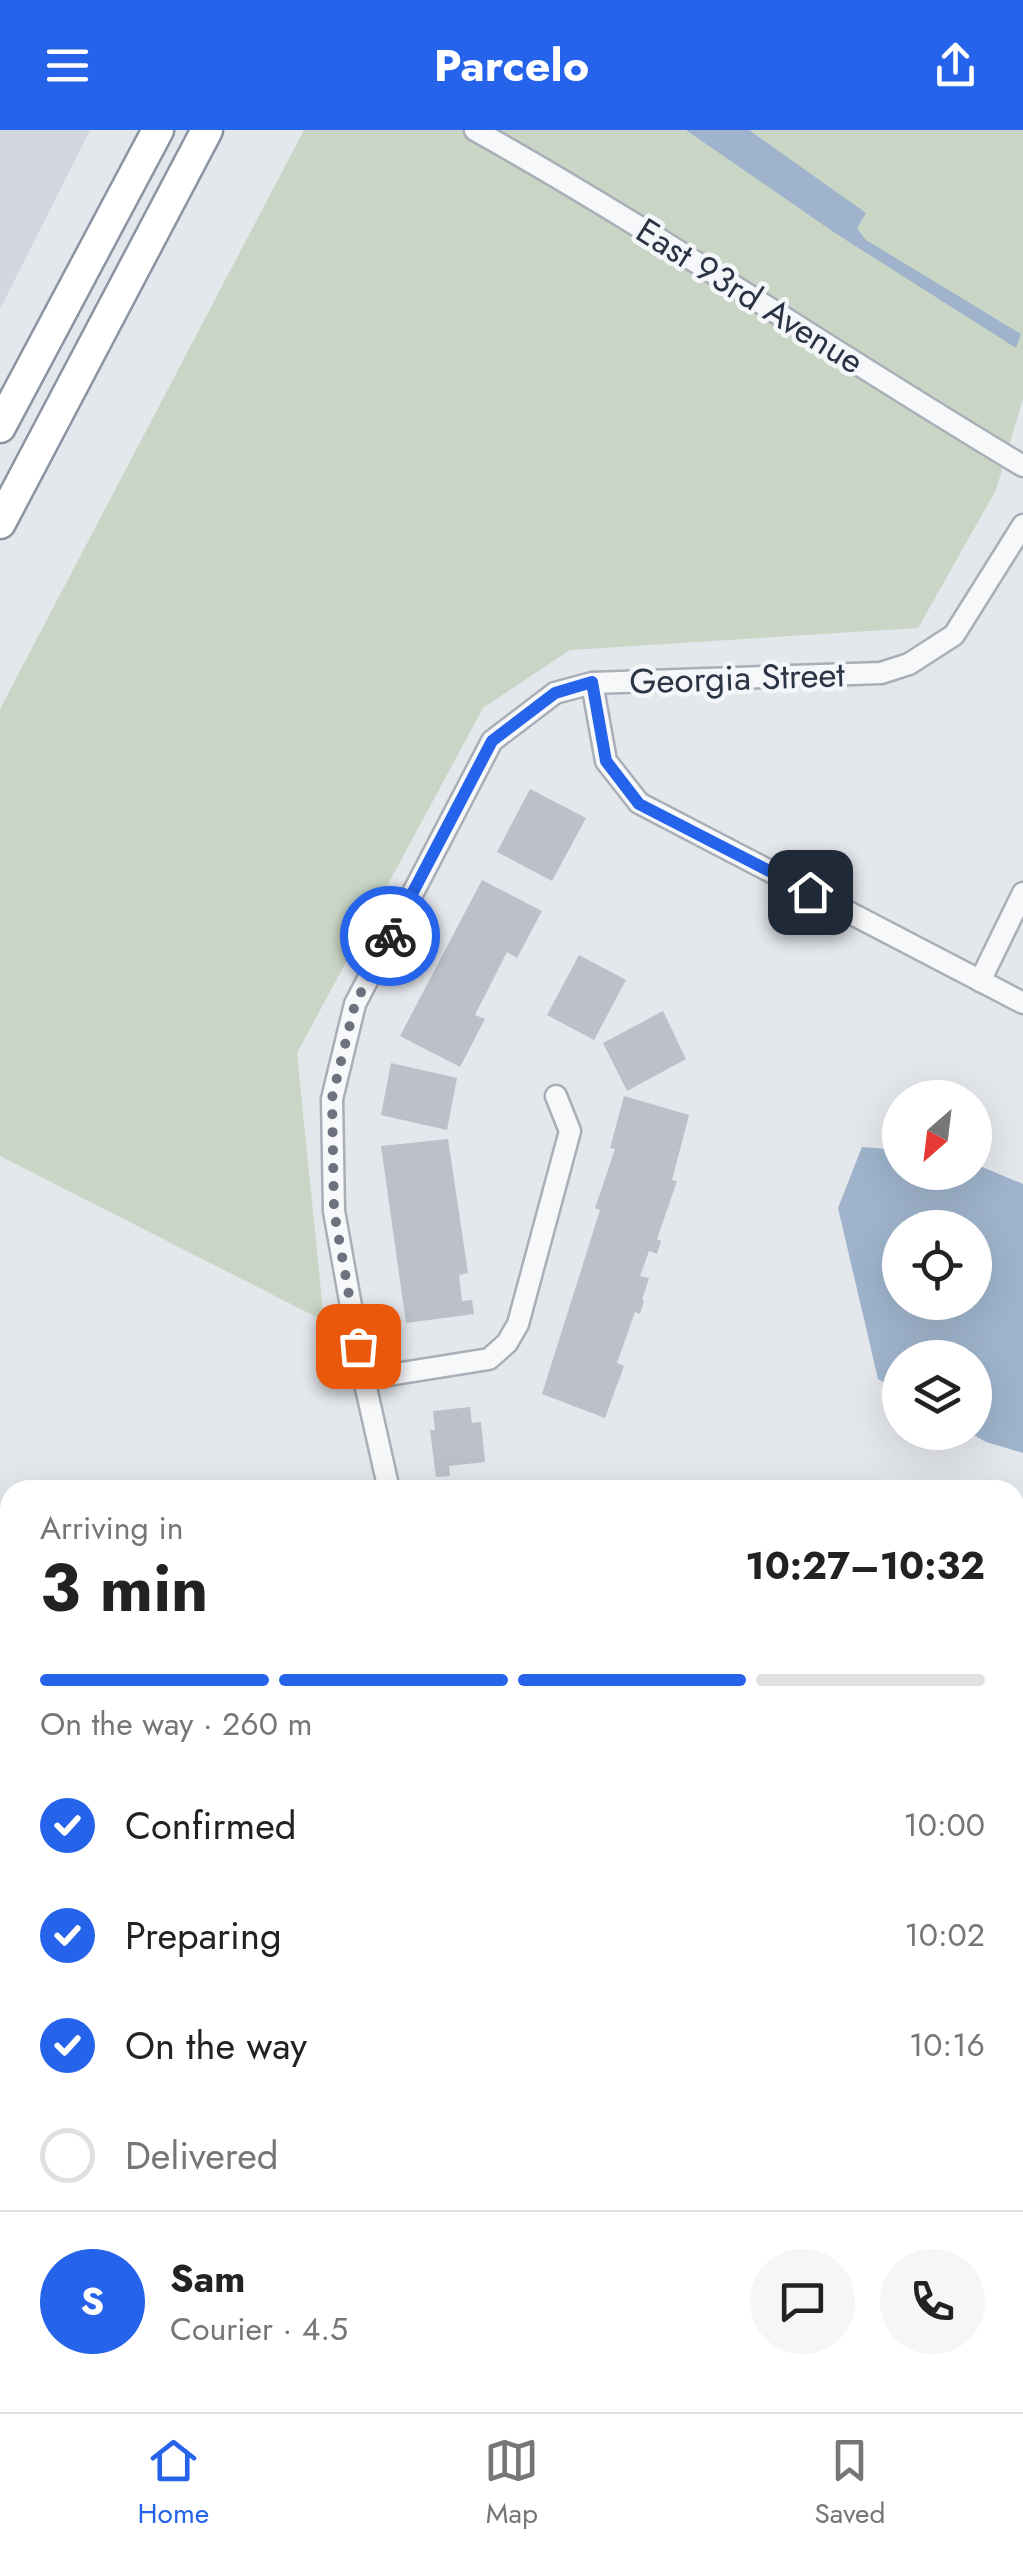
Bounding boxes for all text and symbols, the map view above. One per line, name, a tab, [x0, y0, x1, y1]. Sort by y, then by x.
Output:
text: Parcelo	[434, 33, 589, 98]
icon: menu	[40, 38, 95, 93]
icon: share	[928, 38, 983, 93]
street label: East 93rd Avenue	[627, 206, 873, 386]
street label: Georgia Street	[628, 649, 846, 707]
pin	[768, 850, 853, 935]
icon: home	[783, 865, 838, 920]
courier	[340, 886, 440, 986]
icon: bike	[363, 909, 418, 964]
north arrow	[882, 1080, 992, 1190]
map controls	[882, 1080, 992, 1450]
button: locate	[882, 1210, 992, 1320]
pin	[316, 1304, 401, 1389]
icon: bag	[331, 1319, 386, 1374]
button: layers	[882, 1340, 992, 1450]
text: Arriving in	[40, 1505, 184, 1551]
text: 10:27–10:32	[745, 1538, 985, 1593]
text: 3 min	[40, 1541, 208, 1635]
text: On the way · 260 m	[40, 1701, 313, 1747]
icon: check	[40, 1798, 95, 1853]
text: Confirmed	[125, 1798, 296, 1853]
text: 10:00	[903, 1802, 985, 1848]
icon: check	[40, 1908, 95, 1963]
text: Preparing	[125, 1908, 282, 1963]
text: 10:02	[904, 1912, 985, 1958]
icon: check	[40, 2018, 95, 2073]
text: On the way	[125, 2018, 307, 2073]
text: 10:16	[909, 2022, 985, 2068]
text: Delivered	[125, 2128, 278, 2183]
button: chat	[750, 2249, 855, 2354]
button: phone	[880, 2249, 985, 2354]
text: Sam	[170, 2251, 245, 2306]
text: S	[81, 2274, 104, 2329]
text: Courier · 4.5	[170, 2306, 348, 2352]
tab: Home	[138, 2433, 209, 2534]
tab: Map	[484, 2433, 539, 2534]
tab: Saved	[814, 2433, 885, 2534]

